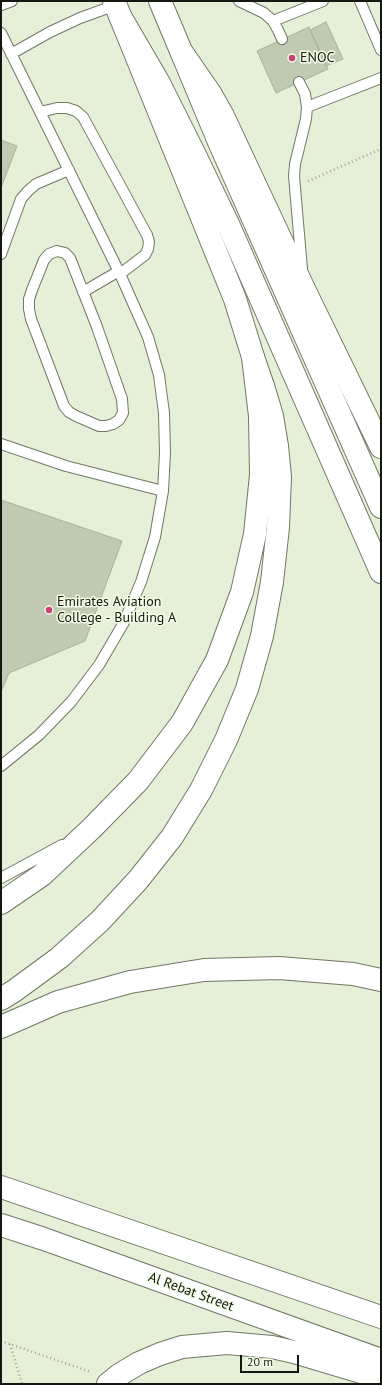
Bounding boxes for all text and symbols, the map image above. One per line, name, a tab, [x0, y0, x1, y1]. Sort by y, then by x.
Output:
place label: ENOC	[300, 50, 334, 66]
marker: ENOC	[287, 53, 297, 63]
place label: Emirates Aviation College - Building A	[57, 594, 176, 626]
marker: Emirates Aviation College - Building A	[44, 605, 54, 615]
street label: Al Rebat Street	[146, 1269, 236, 1315]
scale bar	[242, 1347, 301, 1373]
text: 20 m	[247, 1354, 273, 1369]

